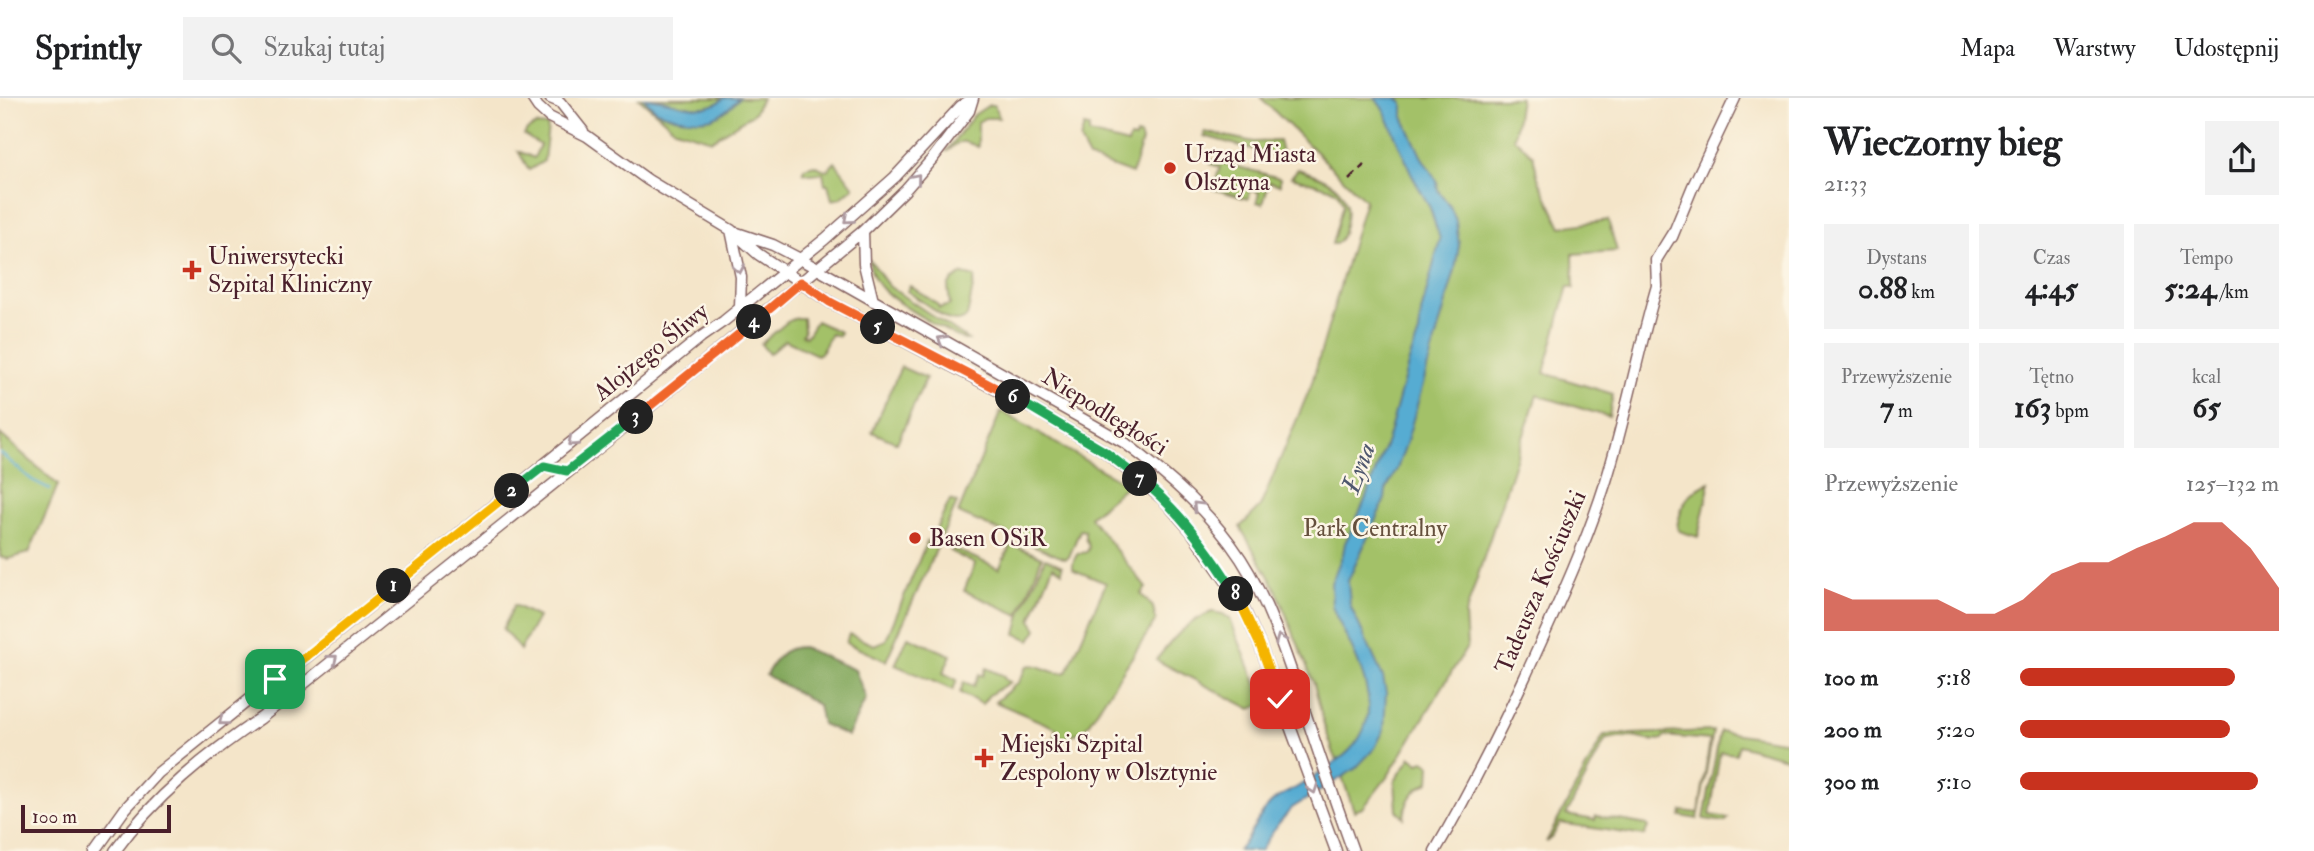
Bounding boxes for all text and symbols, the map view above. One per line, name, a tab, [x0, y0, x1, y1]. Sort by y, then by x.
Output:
search box	[183, 17, 673, 80]
text: Sprintly	[35, 28, 141, 69]
icon: search	[207, 29, 245, 67]
text: Szukaj tutaj	[263, 32, 385, 64]
text: Mapa	[1960, 33, 2015, 64]
text: Warstwy	[2053, 33, 2136, 64]
text: Udostępnij	[2174, 33, 2279, 64]
text: Wieczorny bieg	[1824, 119, 2062, 167]
button: share	[2205, 121, 2279, 195]
place label: Urząd Miasta Olsztyna	[1184, 139, 1317, 198]
marker: Urząd Miasta Olsztyna	[1162, 160, 1178, 176]
text: 21:33	[1824, 169, 1867, 198]
one-way arrow	[908, 173, 920, 186]
one-way arrow	[843, 211, 856, 223]
place label: Uniwersytecki Szpital Kliniczny	[208, 241, 372, 300]
text: Dystans	[1866, 246, 1927, 270]
text: Czas	[2033, 246, 2070, 270]
text: Tempo	[2180, 246, 2233, 270]
marker: Uniwersytecki Szpital Kliniczny	[182, 260, 202, 280]
one-way arrow	[731, 263, 746, 275]
text: 0.88	[1858, 270, 1907, 307]
text: 4:45	[2025, 270, 2078, 307]
text: 5:24	[2164, 270, 2216, 307]
text: km	[1907, 280, 1935, 304]
text: /km	[2216, 280, 2249, 304]
street label: Alojzego Śliwy	[586, 295, 715, 409]
pin: 4	[736, 304, 772, 340]
text: 4	[748, 309, 759, 333]
pin: 5	[860, 310, 896, 344]
text: 5	[873, 314, 882, 338]
one-way arrow	[936, 335, 949, 348]
street label: Niepodległości	[1036, 361, 1174, 463]
text: Przewyższenie	[1841, 365, 1952, 389]
text: Tętno	[2029, 365, 2074, 389]
text: kcal	[2192, 365, 2221, 389]
pin: 6	[996, 380, 1030, 414]
text: 6	[1008, 384, 1017, 408]
text: 7	[1880, 389, 1894, 426]
text: 163	[2014, 389, 2051, 426]
text: 65	[2192, 389, 2221, 426]
text: m	[1894, 399, 1913, 423]
text: bpm	[2051, 399, 2089, 423]
pin: 3	[618, 400, 654, 434]
text: 3	[632, 404, 639, 428]
one-way arrow	[568, 434, 580, 447]
water label: Łyna	[1335, 438, 1383, 499]
pin: 7	[1122, 462, 1158, 496]
text: 7	[1135, 466, 1144, 490]
text: Przewyższenie	[1824, 469, 1958, 498]
text: 125–132 m	[2186, 469, 2279, 498]
pin: 2	[494, 474, 530, 508]
text: 2	[507, 478, 516, 502]
street label: Tadeusza Kościuszki	[1488, 486, 1594, 678]
one-way arrow	[1192, 501, 1205, 514]
park label: Park Centralny	[1303, 513, 1447, 544]
place label: Basen OSiR	[929, 523, 1047, 554]
marker: Basen OSiR	[907, 530, 923, 546]
pin: 1	[376, 568, 412, 603]
text: 1	[390, 573, 397, 597]
pin: 8	[1218, 576, 1254, 612]
text: 8	[1231, 581, 1240, 605]
one-way arrow	[1275, 634, 1289, 646]
pin	[245, 649, 305, 709]
one-way arrow	[325, 655, 337, 668]
icon: arrive	[256, 660, 294, 698]
text: 100 m	[1824, 663, 1878, 692]
text: 5:18	[1936, 663, 1971, 692]
pin	[1250, 669, 1310, 729]
icon: check	[1261, 680, 1299, 718]
one-way arrow	[218, 713, 231, 725]
text: 200 m	[1824, 715, 1882, 744]
text: 5:20	[1936, 715, 1975, 744]
place label: Miejski Szpital Zespolony w Olsztynie	[1000, 729, 1217, 788]
marker: Miejski Szpital Zespolony w Olsztynie	[974, 748, 994, 768]
text: 300 m	[1824, 767, 1879, 796]
text: 5:10	[1936, 767, 1972, 796]
one-way arrow	[1305, 782, 1319, 794]
scale bar	[21, 802, 172, 834]
text: 100 m	[32, 805, 77, 829]

